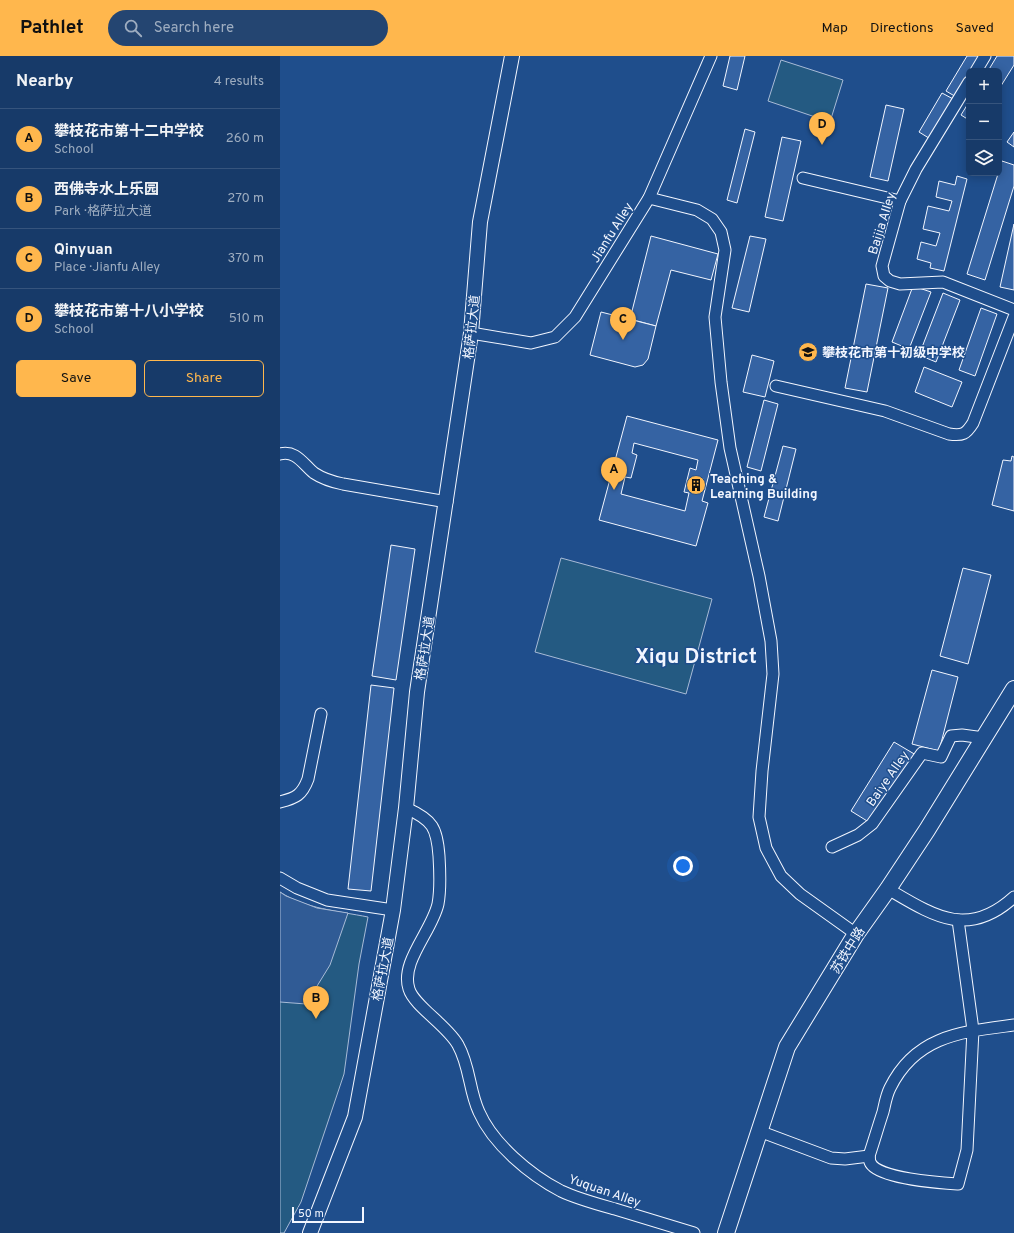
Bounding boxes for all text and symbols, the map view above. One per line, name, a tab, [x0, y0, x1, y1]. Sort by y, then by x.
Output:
search box	[108, 10, 388, 46]
text: Pathlet	[20, 16, 84, 40]
icon: search	[122, 17, 144, 39]
text: Search here	[154, 19, 234, 38]
text: Map	[822, 20, 848, 37]
text: Directions	[870, 20, 934, 37]
text: Saved	[956, 20, 994, 37]
map controls	[966, 68, 1002, 176]
button: +	[966, 68, 1002, 104]
text: Nearby	[16, 71, 73, 93]
text: 4 results	[214, 74, 264, 90]
button: −	[966, 104, 1002, 140]
pin: D	[809, 112, 835, 145]
text: 攀枝花市第十二中学校	[54, 123, 204, 142]
text: A	[24, 131, 34, 147]
text: 260 m	[226, 131, 264, 147]
button: layers	[966, 140, 1002, 176]
text: School	[54, 142, 94, 158]
text: 西佛寺水上乐园	[54, 181, 159, 200]
street label: Baijia Alley	[866, 190, 900, 257]
text: B	[25, 191, 33, 207]
text: 270 m	[227, 191, 264, 207]
street label: Jianfu Alley	[588, 200, 638, 266]
text: Park · 格萨拉大道	[54, 204, 152, 220]
text: Qinyuan	[54, 241, 113, 260]
text: C	[25, 251, 33, 267]
text: 370 m	[227, 251, 264, 267]
text: Place · Jianfu Alley	[54, 260, 160, 276]
street label: 格萨拉大道	[461, 294, 484, 360]
text: 攀枝花市第十八小学校	[54, 303, 204, 322]
pin: C	[610, 307, 636, 340]
text: D	[24, 311, 34, 327]
text: 510 m	[229, 311, 264, 327]
text: School	[54, 322, 94, 338]
school or university icon: 攀枝花市第十初级中学校	[797, 341, 819, 363]
place label: 攀枝花市第十初级中学校	[822, 345, 965, 362]
button: Save	[16, 360, 136, 397]
button: Share	[144, 360, 264, 397]
pin: A	[601, 457, 627, 490]
place label: Teaching & Learning Building	[710, 472, 818, 503]
building icon: Teaching & Learning Building	[685, 474, 707, 496]
street label: 格萨拉大道	[412, 615, 439, 682]
district label: Xiqu District	[635, 644, 757, 671]
street label: Baiye Alley	[864, 748, 914, 810]
your location	[673, 856, 693, 876]
street label: 苏铁中路	[827, 924, 869, 977]
street label: 格萨拉大道	[369, 936, 398, 1003]
pin: B	[303, 986, 329, 1019]
street label: Yuquan Alley	[566, 1172, 643, 1212]
scale bar	[292, 1205, 364, 1224]
text: 50 m	[298, 1207, 324, 1221]

